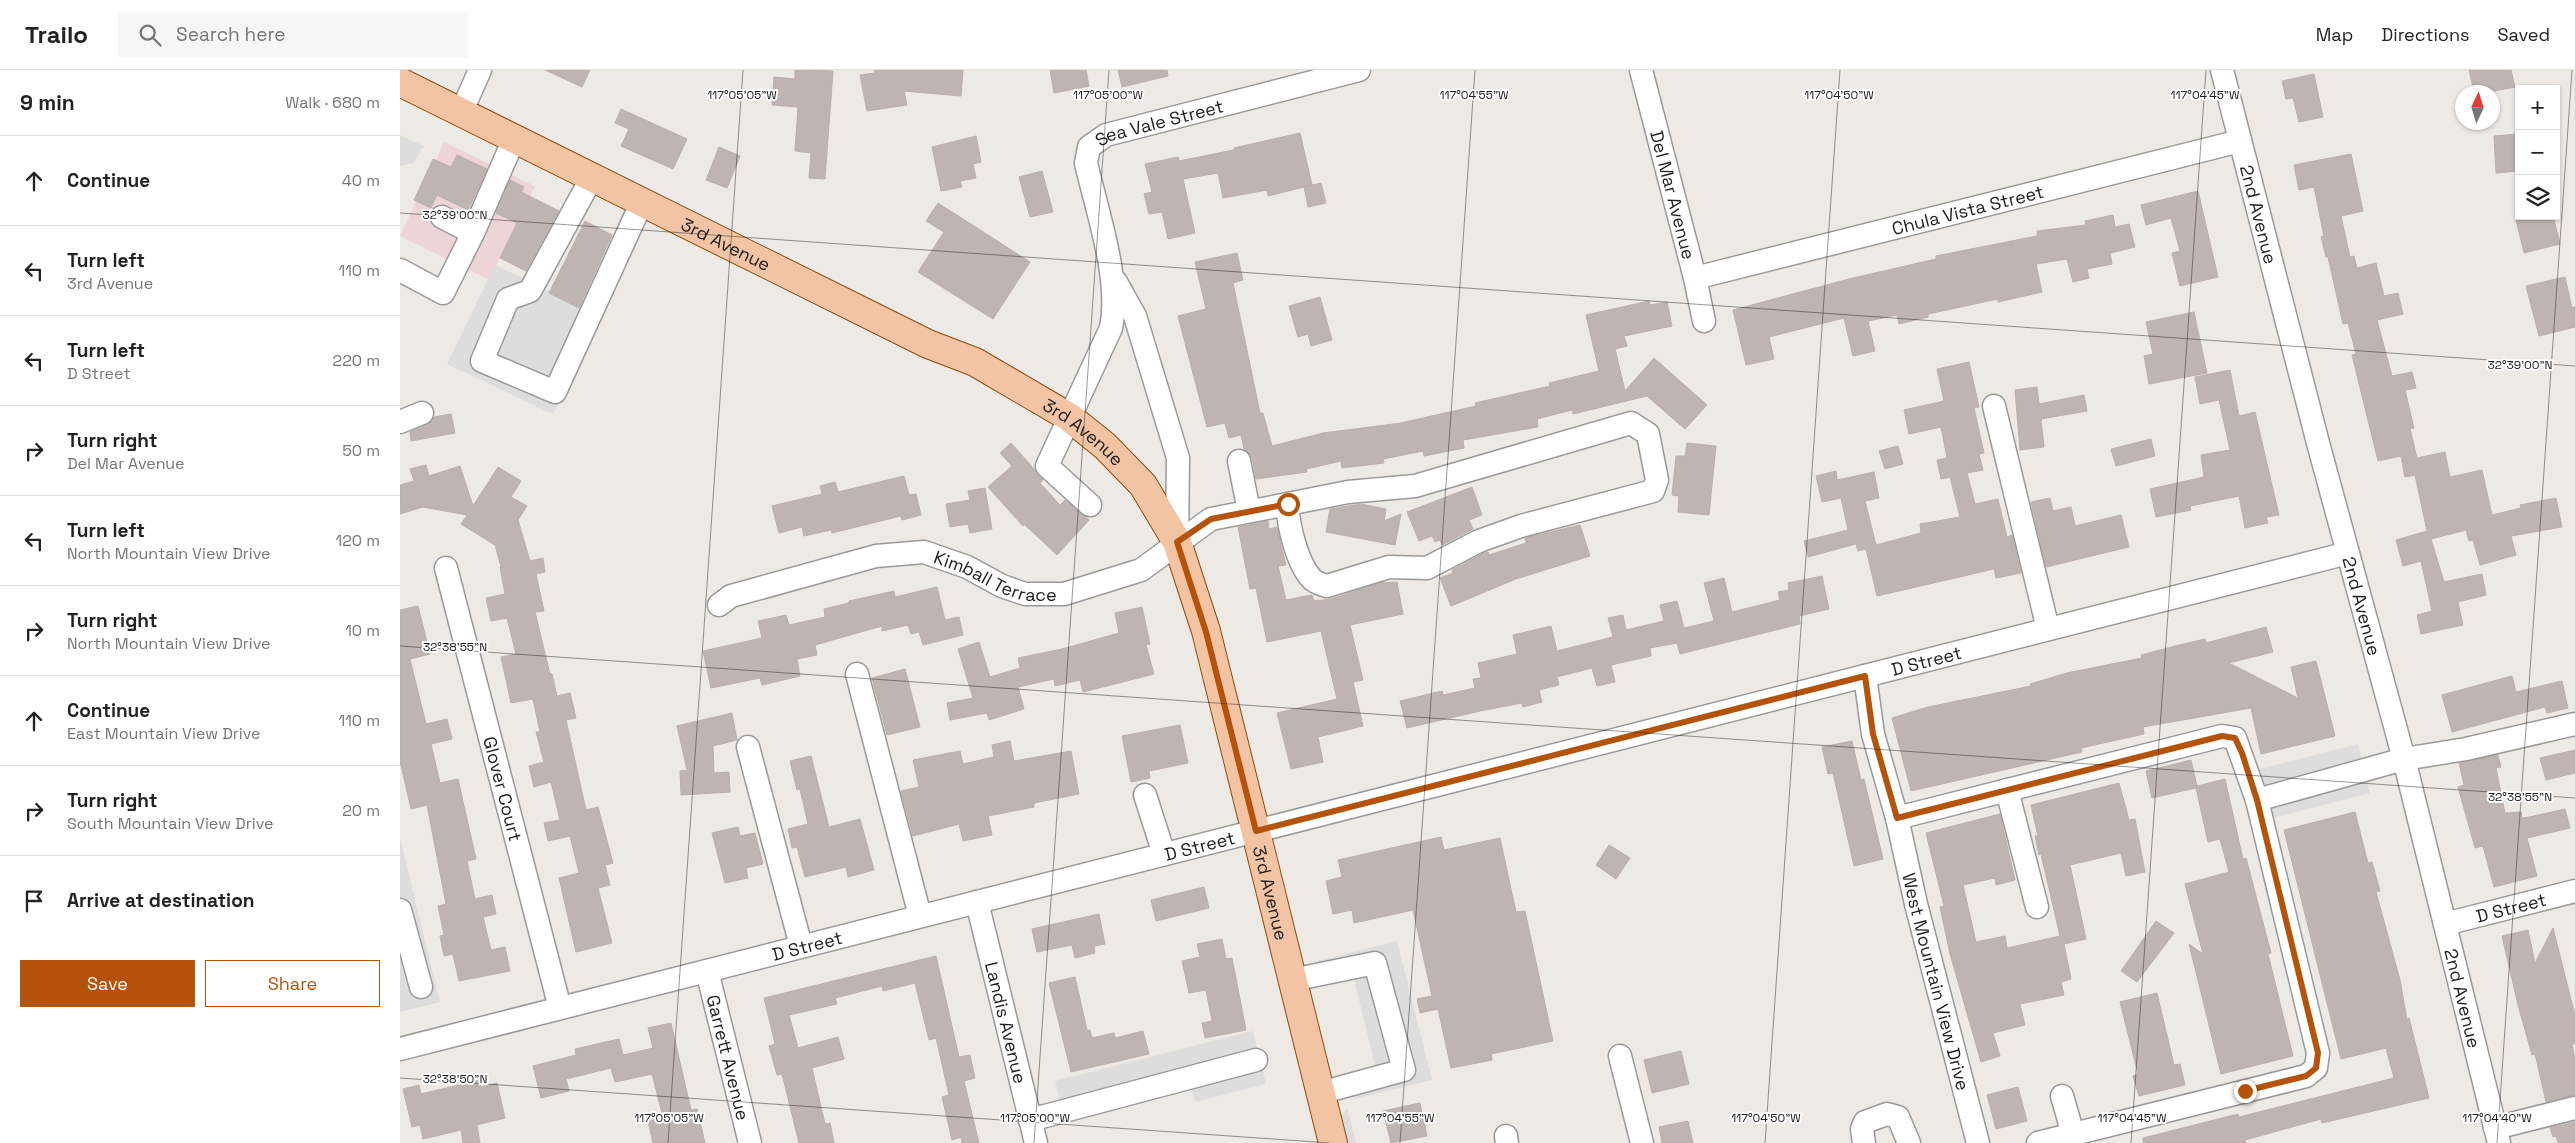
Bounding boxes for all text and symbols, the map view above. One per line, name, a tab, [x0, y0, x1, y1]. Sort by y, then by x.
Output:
search box	[118, 12, 468, 57]
text: Trailo	[25, 19, 88, 50]
icon: search	[136, 21, 164, 49]
text: Search here	[176, 22, 286, 47]
text: Map	[2316, 23, 2353, 46]
text: Directions	[2381, 23, 2470, 46]
text: Saved	[2498, 23, 2550, 46]
north arrow	[2455, 85, 2500, 130]
map controls	[2515, 85, 2560, 220]
button: +	[2515, 85, 2560, 130]
text: 117°05'05"W	[707, 87, 777, 103]
text: 117°05'00"W	[1073, 87, 1144, 103]
text: 117°04'55"W	[1439, 87, 1509, 103]
text: 117°04'50"W	[1804, 87, 1874, 103]
text: 117°04'45"W	[2171, 87, 2240, 103]
text: 9 min	[20, 89, 75, 116]
text: Walk · 680 m	[285, 92, 380, 113]
street label: Sea Vale Street	[1090, 94, 1226, 151]
street label: Del Mar Avenue	[1646, 128, 1701, 262]
button: −	[2515, 130, 2560, 175]
street label: 2nd Avenue	[2235, 162, 2283, 266]
icon: ahead	[20, 167, 48, 195]
text: Continue	[67, 168, 150, 193]
text: 40 m	[342, 170, 380, 191]
button: layers	[2515, 175, 2560, 220]
street label: Chula Vista Street	[1889, 179, 2046, 240]
text: 32°39'00"N	[422, 207, 488, 223]
street label: 3rd Avenue	[678, 212, 775, 276]
text: Turn left	[67, 248, 145, 273]
icon: left	[20, 257, 48, 285]
text: 110 m	[338, 260, 380, 281]
text: 3rd Avenue	[67, 273, 153, 294]
text: Turn left	[67, 338, 145, 363]
icon: left	[20, 347, 48, 375]
text: 220 m	[333, 350, 380, 371]
text: 32°39'00"N	[2487, 357, 2553, 373]
text: D Street	[67, 363, 131, 384]
street label: 3rd Avenue	[1039, 393, 1129, 470]
text: Turn right	[67, 428, 157, 453]
icon: right	[20, 437, 48, 465]
text: 50 m	[342, 440, 380, 461]
text: Del Mar Avenue	[67, 453, 185, 474]
route start	[1277, 493, 1300, 516]
text: Turn left	[67, 518, 145, 543]
icon: left	[20, 527, 48, 555]
text: 120 m	[336, 530, 380, 551]
text: North Mountain View Drive	[67, 543, 270, 564]
street label: Kimball Terrace	[931, 545, 1057, 606]
street label: 2nd Avenue	[2338, 554, 2387, 658]
text: Turn right	[67, 608, 157, 633]
icon: right	[20, 617, 48, 645]
text: 10 m	[345, 620, 380, 641]
text: North Mountain View Drive	[67, 633, 270, 654]
text: 32°38'55"N	[423, 639, 487, 655]
street label: D Street	[1889, 640, 1964, 680]
text: Continue	[67, 698, 150, 723]
icon: ahead	[20, 707, 48, 735]
text: 110 m	[338, 710, 380, 731]
text: East Mountain View Drive	[67, 723, 261, 744]
street label: Glover Court	[479, 734, 528, 844]
text: Turn right	[67, 788, 157, 813]
text: 32°38'55"N	[2488, 789, 2552, 805]
icon: right	[20, 797, 48, 825]
text: 20 m	[342, 800, 380, 821]
text: South Mountain View Drive	[67, 813, 273, 834]
street label: D Street	[1162, 825, 1237, 865]
street label: 3rd Avenue	[1248, 843, 1294, 943]
street label: West Mountain View Drive	[1898, 870, 1975, 1093]
icon: arrive	[20, 887, 48, 915]
street label: D Street	[2473, 887, 2548, 927]
text: Arrive at destination	[67, 888, 255, 913]
street label: D Street	[769, 925, 845, 965]
street label: 2nd Avenue	[2440, 946, 2487, 1050]
street label: Landis Avenue	[980, 959, 1032, 1086]
button: Save	[20, 960, 195, 1007]
button: Share	[205, 960, 380, 1007]
street label: Garrett Avenue	[702, 992, 755, 1122]
text: 32°38'50"N	[423, 1071, 487, 1087]
route end	[2234, 1080, 2257, 1103]
text: 117°05'05"W	[634, 1110, 704, 1126]
text: 117°05'00"W	[1000, 1110, 1071, 1126]
text: 117°04'55"W	[1365, 1110, 1435, 1126]
text: 117°04'50"W	[1731, 1110, 1801, 1126]
text: 117°04'45"W	[2098, 1110, 2167, 1126]
text: 117°04'40"W	[2462, 1110, 2532, 1126]

